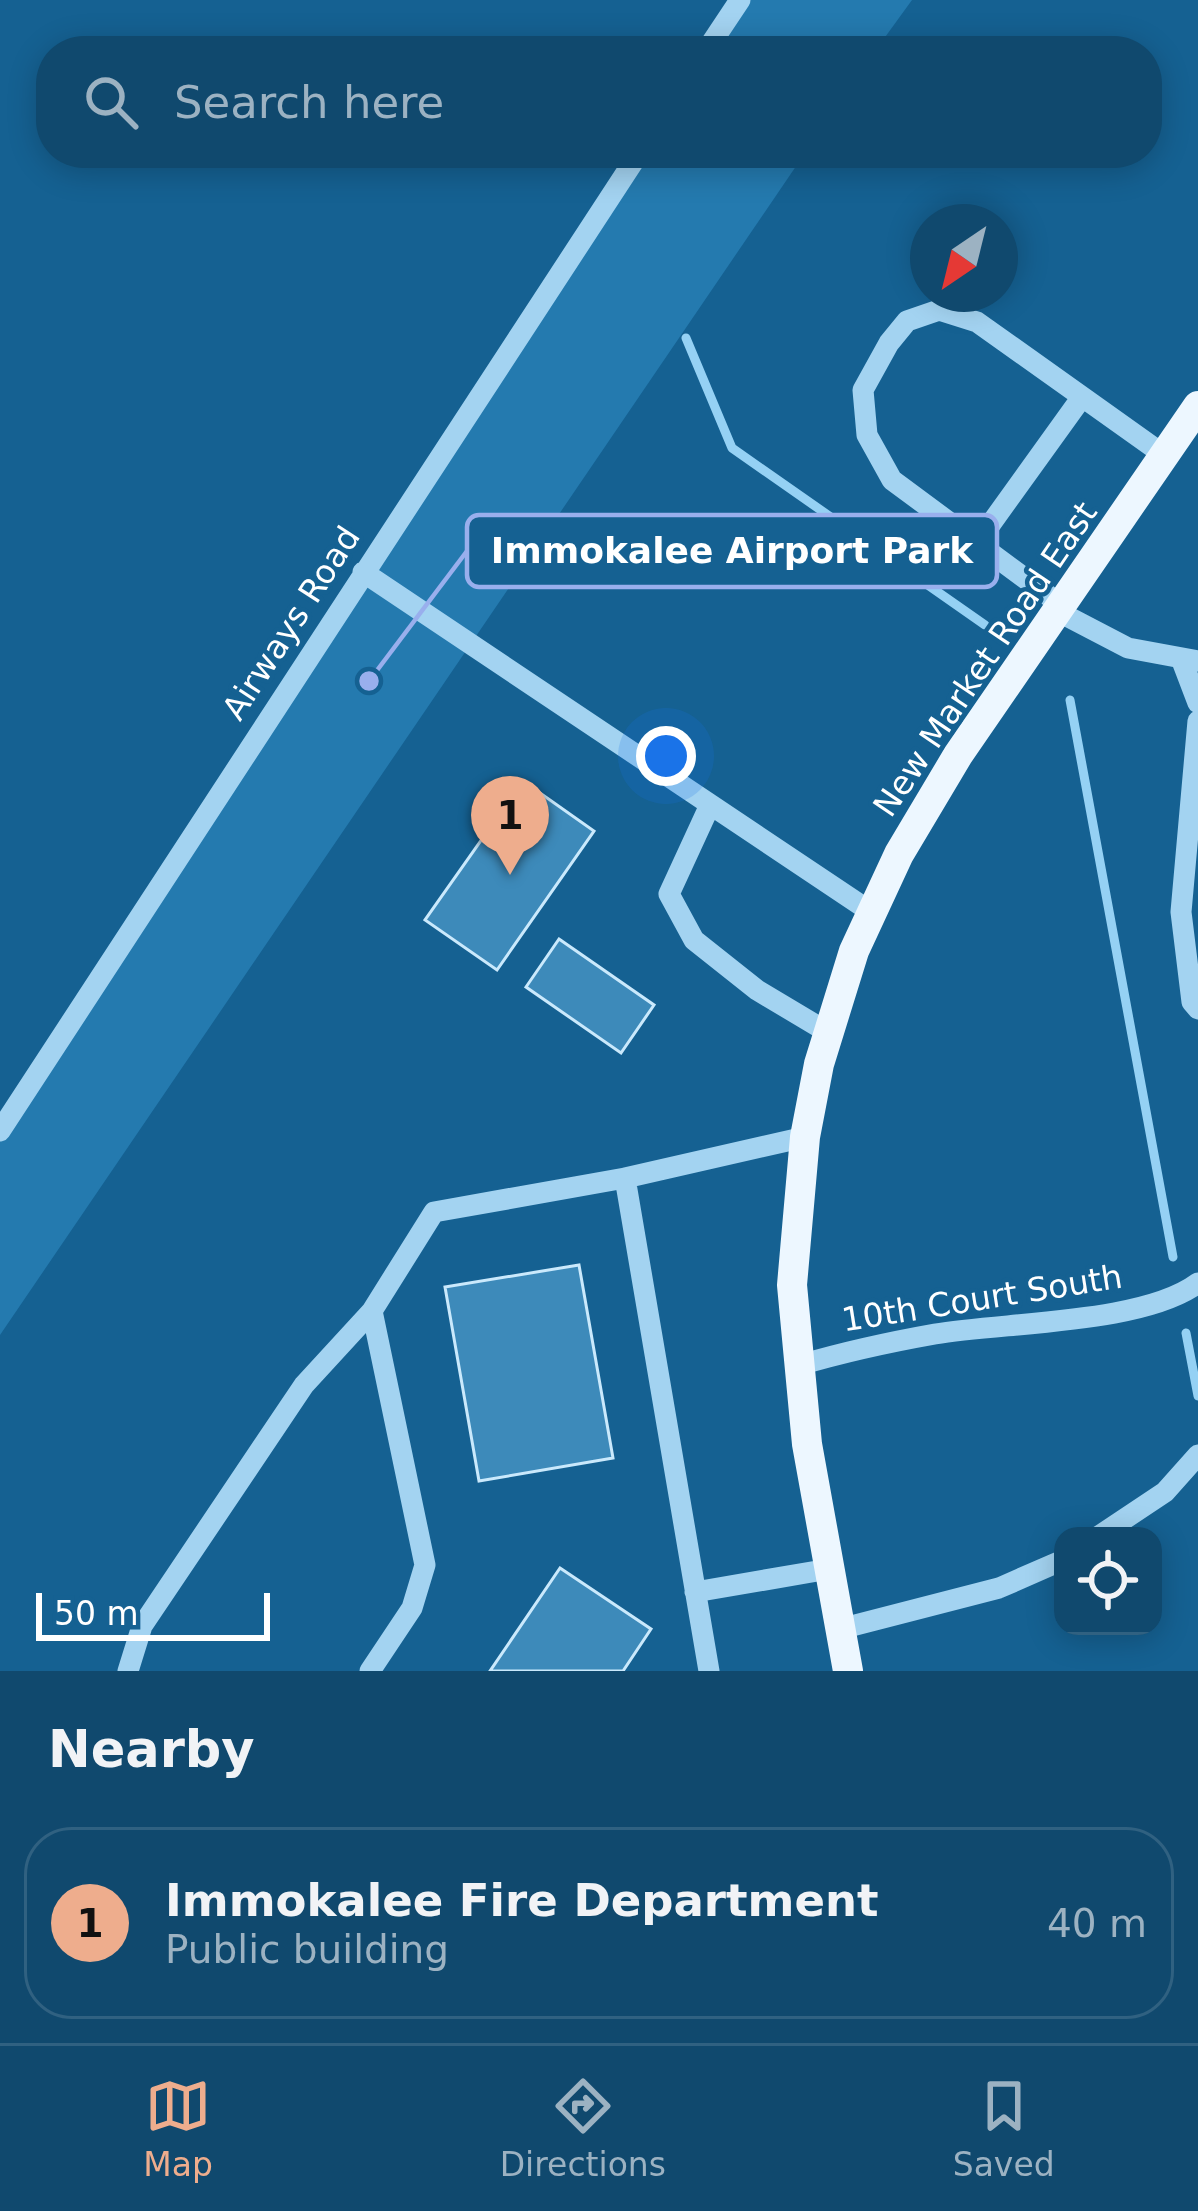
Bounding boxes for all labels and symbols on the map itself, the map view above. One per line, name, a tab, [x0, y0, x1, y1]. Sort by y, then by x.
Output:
north arrow	[910, 204, 1018, 312]
street label: New Market Road East	[865, 494, 1105, 824]
callout: Immokalee Airport Park	[467, 515, 997, 587]
street label: Airways Road	[214, 519, 368, 727]
text: Immokalee Airport Park	[491, 530, 974, 571]
your location	[636, 726, 696, 786]
pin: 1	[471, 776, 549, 875]
street label: 10th Court South	[839, 1257, 1125, 1339]
scale bar	[36, 1587, 270, 1640]

